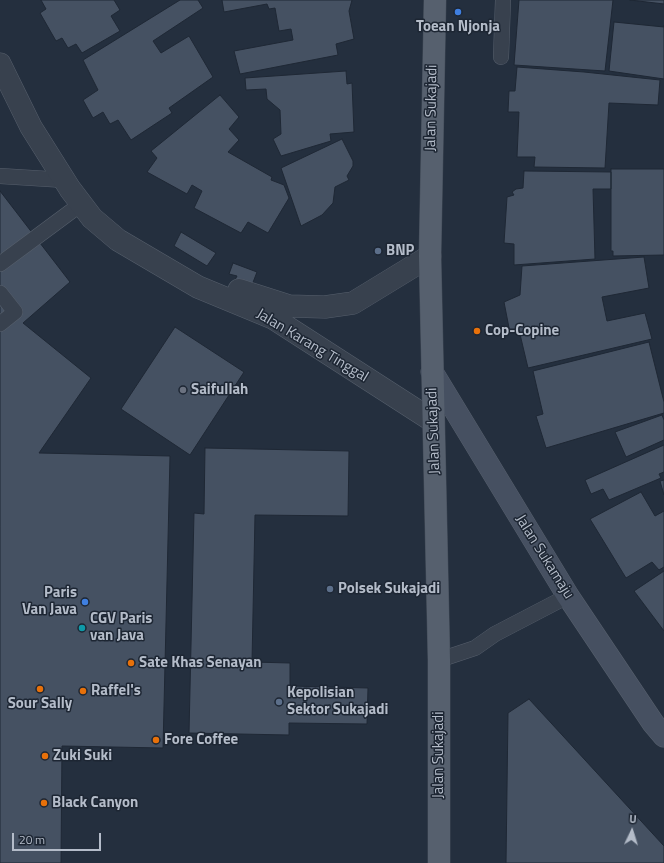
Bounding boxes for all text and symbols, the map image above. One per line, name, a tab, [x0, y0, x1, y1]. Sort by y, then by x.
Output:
marker: Toean Njonja	[453, 7, 463, 17]
place label: Toean Njonja	[416, 18, 500, 36]
street label: Jalan Sukajadi	[422, 64, 442, 152]
place label: BNP	[386, 242, 414, 260]
marker: BNP	[373, 246, 383, 256]
street label: Jalan Karang Tinggal	[253, 305, 371, 387]
place label: Cop-Copine	[485, 322, 559, 340]
marker: Cop-Copine	[472, 326, 482, 336]
place label: Saifullah	[191, 381, 248, 399]
marker: Saifullah	[178, 385, 188, 395]
street label: Jalan Sukajadi	[423, 387, 445, 475]
street label: Jalan Sukamaju	[511, 511, 577, 603]
place label: Polsek Sukajadi	[338, 580, 440, 598]
place label: Paris Van Java	[22, 584, 77, 619]
marker: Polsek Sukajadi	[325, 584, 335, 594]
marker: Paris Van Java	[80, 597, 90, 607]
place label: CGV Paris van Java	[90, 610, 152, 645]
marker: CGV Paris van Java	[77, 623, 87, 633]
place label: Sate Khas Senayan	[139, 654, 261, 672]
marker: Sate Khas Senayan	[126, 658, 136, 668]
place label: Raffel's	[91, 682, 141, 700]
marker: Sour Sally	[35, 684, 45, 694]
place label: Kepolisian Sektor Sukajadi	[287, 684, 388, 719]
marker: Raffel's	[78, 686, 88, 696]
place label: Sour Sally	[8, 695, 72, 713]
marker: Kepolisian Sektor Sukajadi	[274, 697, 284, 707]
street label: Jalan Sukajadi	[430, 712, 448, 798]
place label: Fore Coffee	[164, 731, 238, 749]
marker: Fore Coffee	[151, 735, 161, 745]
place label: Zuki Suki	[53, 747, 112, 765]
marker: Zuki Suki	[40, 751, 50, 761]
place label: Black Canyon	[52, 794, 138, 812]
marker: Black Canyon	[39, 798, 49, 808]
north arrow	[612, 811, 652, 851]
text: U	[629, 811, 637, 827]
scale bar	[14, 825, 103, 851]
text: 20 m	[19, 830, 45, 849]

